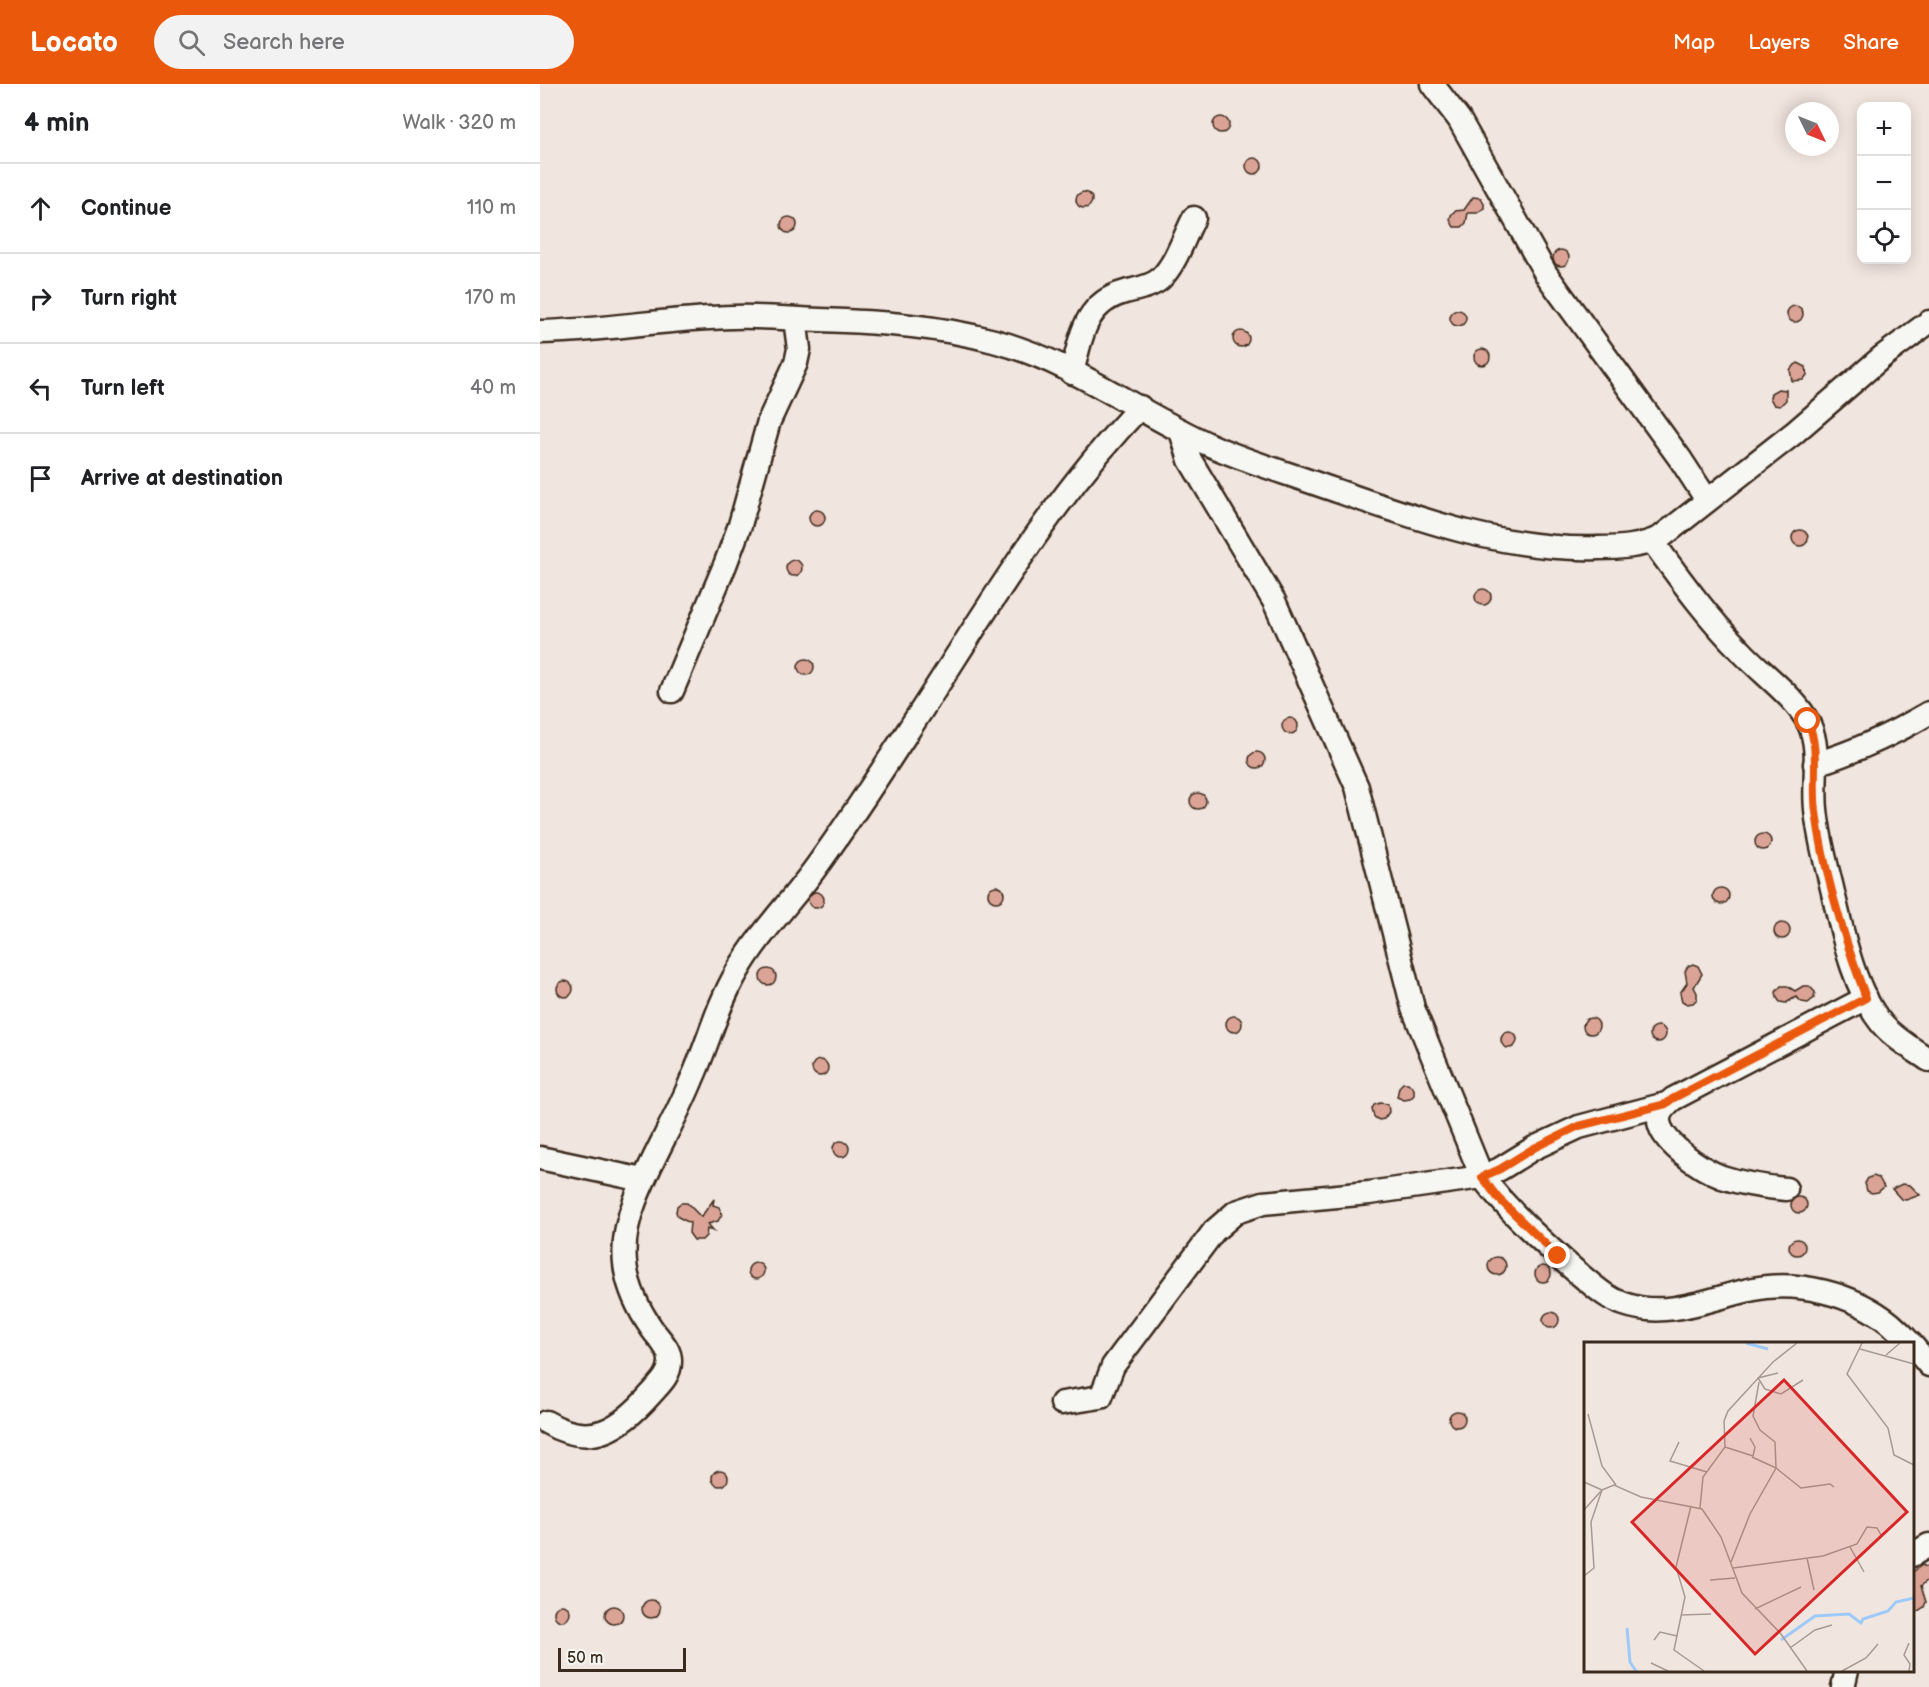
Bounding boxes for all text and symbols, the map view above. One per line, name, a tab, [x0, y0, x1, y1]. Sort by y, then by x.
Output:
search box	[154, 15, 574, 69]
text: Locato	[30, 26, 118, 59]
icon: search	[175, 26, 208, 59]
text: Search here	[223, 29, 345, 56]
text: Map	[1673, 30, 1715, 55]
text: Layers	[1748, 30, 1810, 55]
text: Share	[1843, 30, 1899, 55]
north arrow	[1785, 102, 1839, 156]
map controls	[1857, 102, 1911, 264]
button: +	[1857, 102, 1911, 156]
text: 4 min	[24, 108, 89, 139]
text: Walk · 320 m	[402, 111, 516, 135]
button: −	[1857, 156, 1911, 210]
icon: ahead	[24, 192, 57, 225]
text: Continue	[81, 195, 171, 222]
text: 110 m	[467, 196, 516, 220]
button: locate	[1857, 210, 1911, 264]
icon: right	[24, 282, 57, 315]
text: Turn right	[81, 285, 177, 312]
text: 170 m	[465, 286, 516, 310]
icon: left	[24, 372, 57, 405]
text: Turn left	[81, 375, 165, 402]
text: 40 m	[470, 376, 516, 400]
icon: arrive	[24, 462, 57, 495]
text: Arrive at destination	[81, 465, 283, 492]
route start	[1794, 707, 1820, 733]
route end	[1544, 1242, 1570, 1268]
inset map	[1584, 1342, 1914, 1672]
scale bar	[558, 1645, 686, 1672]
text: 50 m	[567, 1649, 603, 1668]

